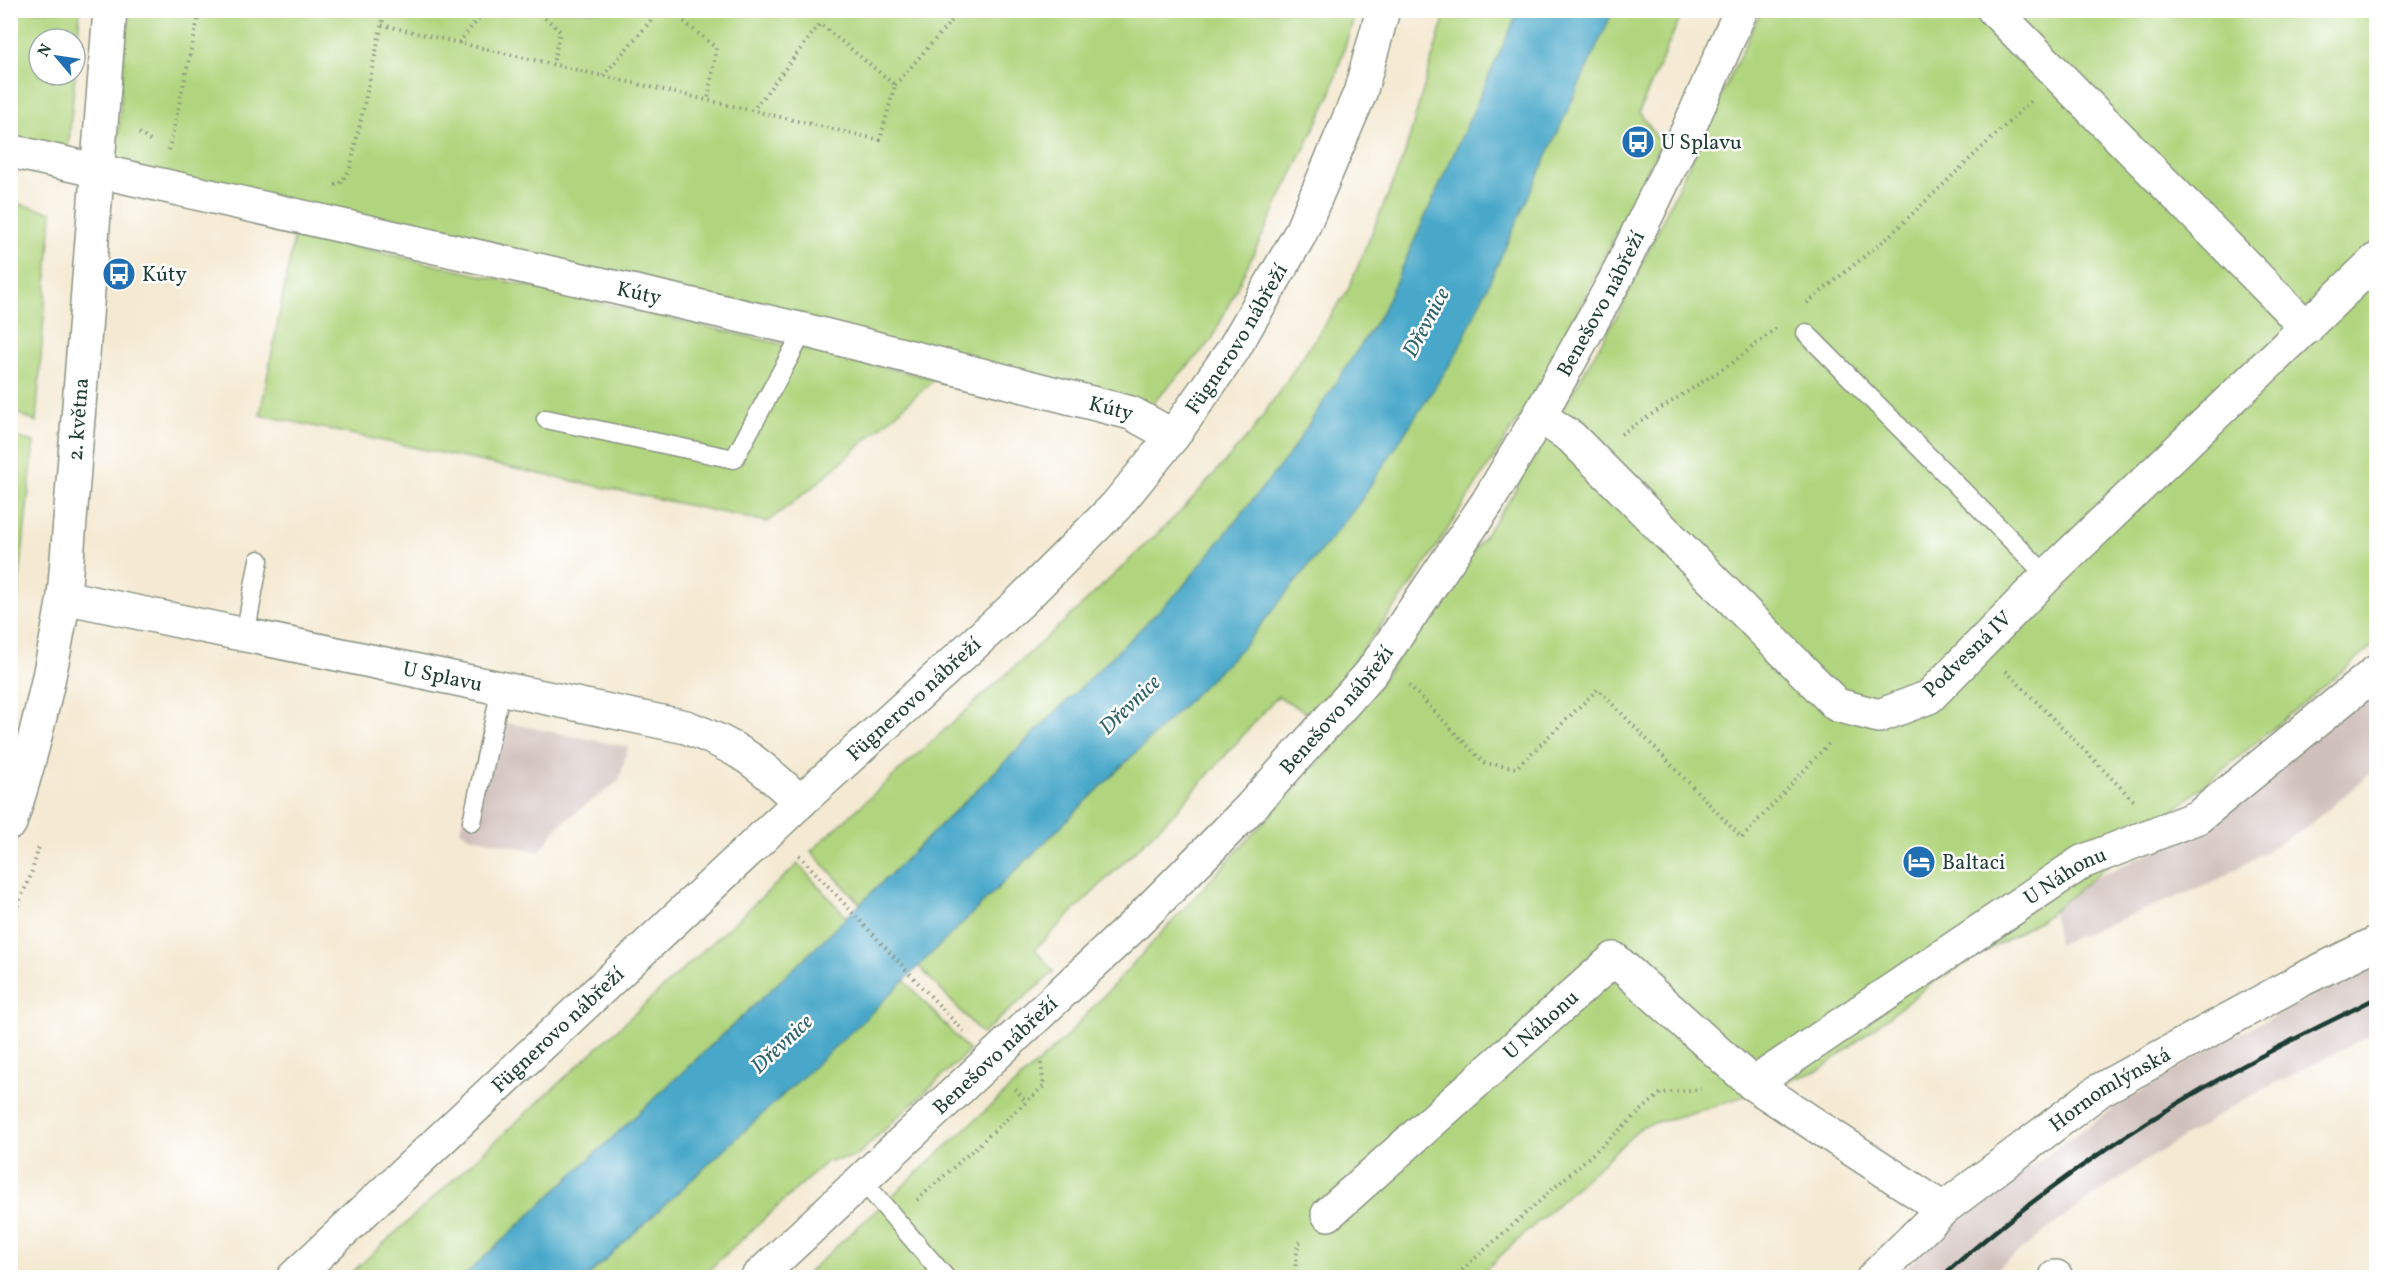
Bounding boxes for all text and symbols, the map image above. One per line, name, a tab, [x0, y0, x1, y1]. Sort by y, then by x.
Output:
north arrow	[27, 27, 87, 87]
text: N	[33, 40, 58, 61]
bus stop icon: U Splavu	[1620, 124, 1656, 160]
place label: U Splavu	[1661, 129, 1742, 158]
street label: Benešovo nábřeží	[1551, 226, 1653, 382]
bus stop icon: Kúty	[101, 256, 137, 292]
street label: Fügnerovo nábřeží	[1179, 258, 1296, 421]
place label: Kúty	[142, 261, 187, 290]
street label: Kúty	[614, 275, 665, 314]
water label: Dřevnice	[1396, 283, 1458, 364]
street label: 2. května	[62, 377, 97, 462]
street label: Kúty	[1086, 390, 1137, 429]
street label: Podvesná IV	[1917, 605, 2019, 705]
street label: Fügnerovo nábřeží	[841, 631, 989, 769]
street label: Benešovo nábřeží	[1274, 640, 1402, 782]
street label: U Splavu	[400, 655, 485, 700]
water label: Dřevnice	[1093, 669, 1168, 743]
street label: U Náhonu	[2019, 841, 2111, 913]
hotel icon: Baltaci	[1901, 844, 1937, 880]
place label: Baltaci	[1942, 849, 2005, 878]
street label: Fügnerovo nábřeží	[486, 960, 632, 1100]
street label: U Náhonu	[1498, 984, 1586, 1067]
street label: Benešovo nábřeží	[927, 990, 1066, 1122]
water label: Dřevnice	[745, 1008, 821, 1082]
street label: Hornomlýnská	[2044, 1041, 2176, 1140]

